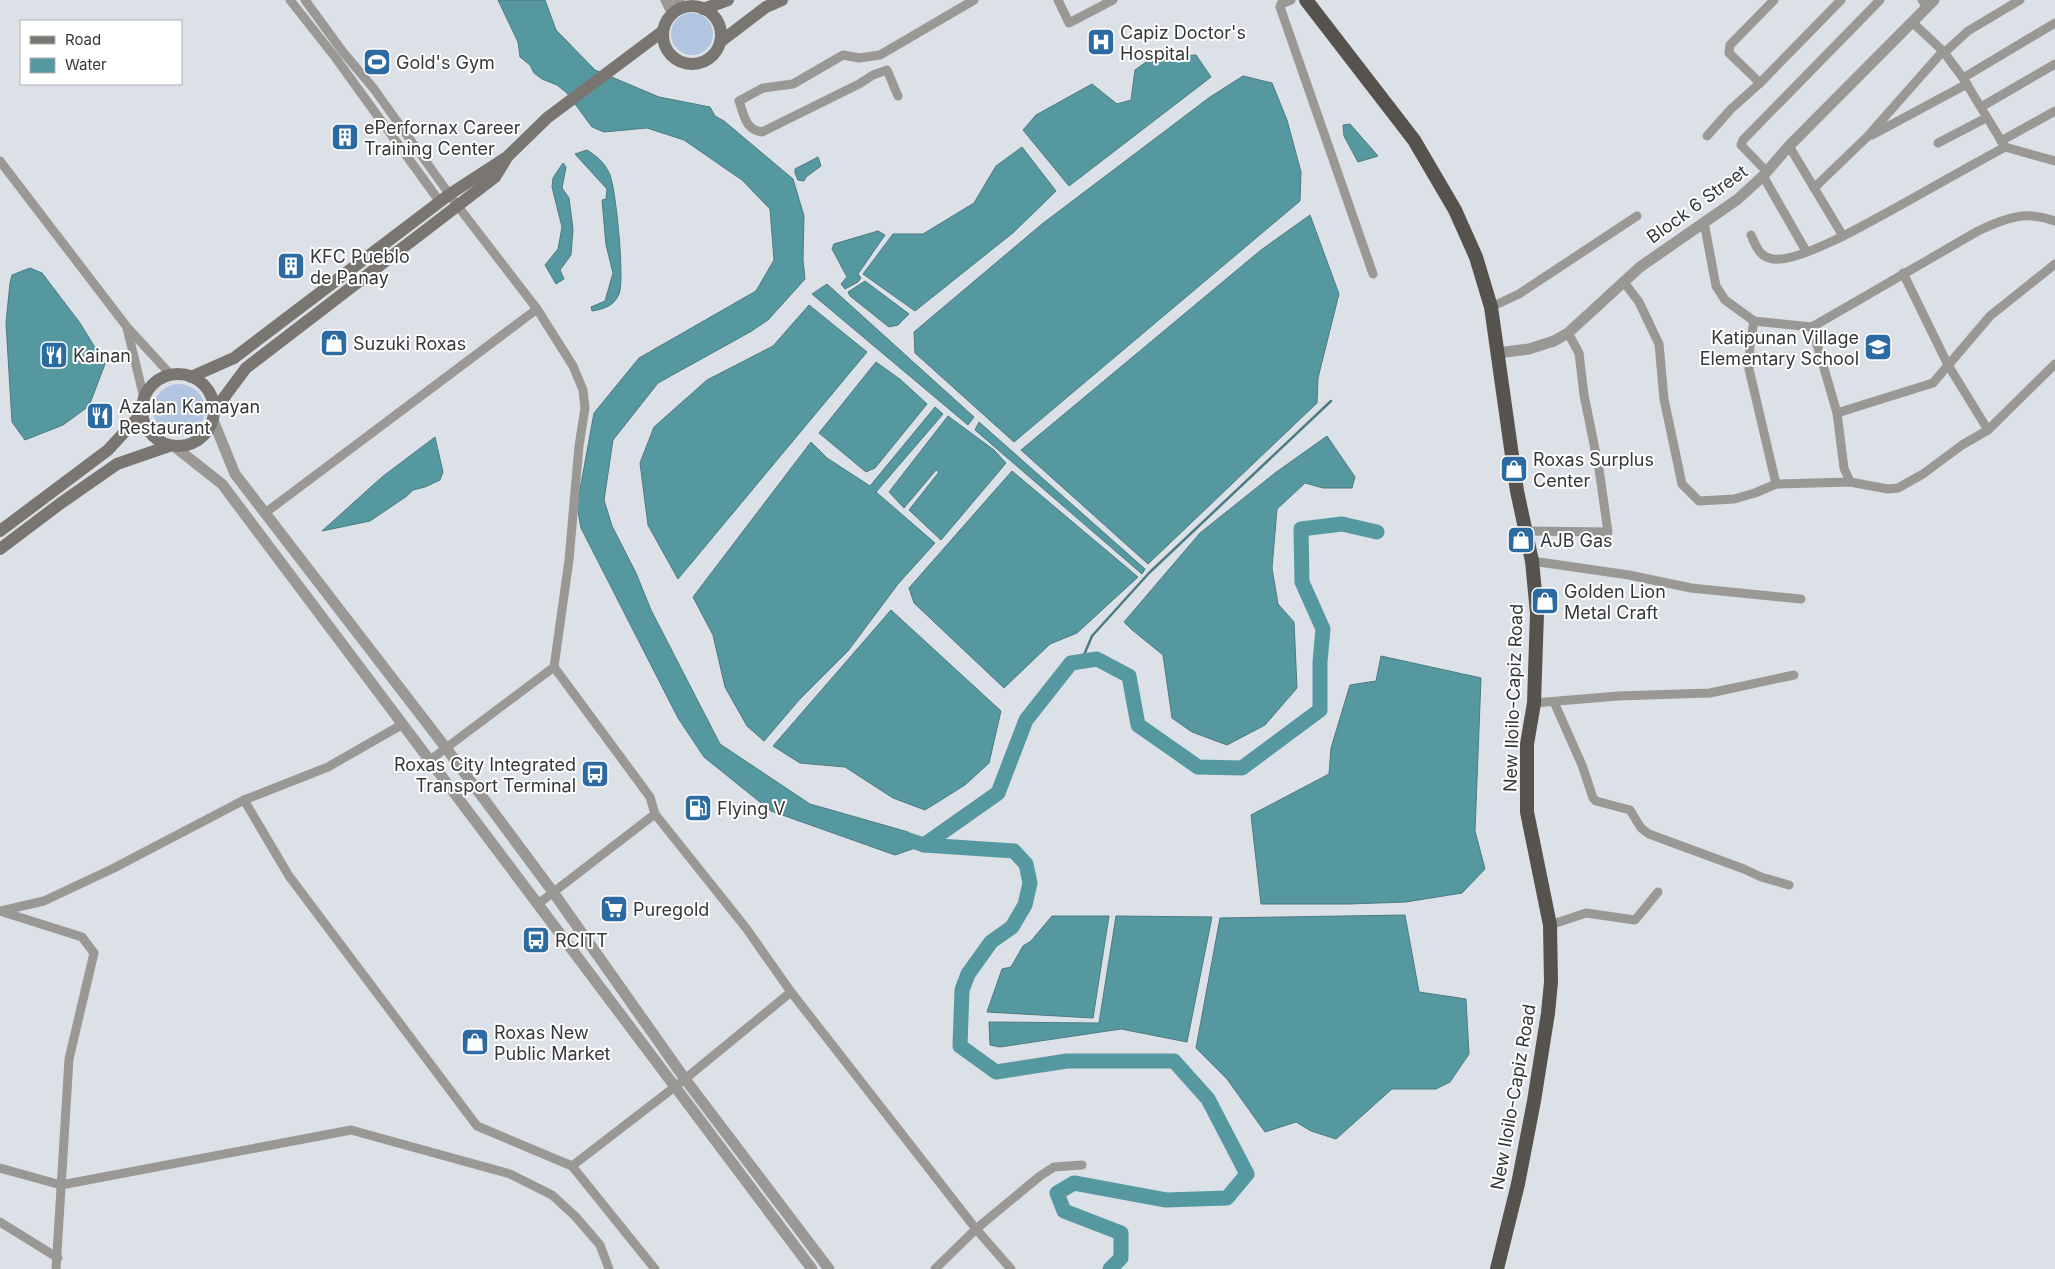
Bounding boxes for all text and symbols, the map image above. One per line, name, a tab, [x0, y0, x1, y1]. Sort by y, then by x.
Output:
legend	[20, 20, 182, 85]
place label: Capiz Doctor's Hospital	[1120, 22, 1246, 64]
hospital icon: Capiz Doctor's Hospital	[1086, 27, 1116, 57]
text: Road	[65, 30, 101, 49]
sports icon: Gold's Gym	[362, 47, 392, 77]
place label: Gold's Gym	[396, 52, 495, 73]
text: Water	[65, 55, 107, 74]
place label: ePerfornax Career Training Center	[364, 117, 521, 159]
building icon: ePerfornax Career Training Center	[330, 122, 360, 152]
street label: Block 6 Street	[1643, 160, 1751, 248]
place label: KFC Pueblo de Panay	[310, 246, 410, 288]
building icon: KFC Pueblo de Panay	[276, 251, 306, 281]
place label: Katipunan Village Elementary School	[1700, 327, 1859, 369]
shop icon: Suzuki Roxas	[319, 328, 349, 358]
school or university icon: Katipunan Village Elementary School	[1863, 332, 1893, 362]
place label: Suzuki Roxas	[353, 333, 466, 354]
restaurant icon: Kainan	[39, 340, 69, 370]
place label: Kainan	[73, 345, 131, 366]
place label: Azalan Kamayan Restaurant	[119, 396, 260, 438]
restaurant icon: Azalan Kamayan Restaurant	[85, 401, 115, 431]
place label: Roxas Surplus Center	[1533, 449, 1654, 491]
shop icon: Roxas Surplus Center	[1499, 454, 1529, 484]
shop icon: AJB Gas	[1506, 525, 1536, 555]
place label: AJB Gas	[1540, 530, 1613, 551]
place label: Golden Lion Metal Craft	[1564, 581, 1666, 623]
shop icon: Golden Lion Metal Craft	[1530, 586, 1560, 616]
street label: New Iloilo-Capiz Road	[1499, 604, 1527, 792]
place label: Roxas City Integrated Transport Terminal	[394, 754, 576, 796]
bus stop icon: Roxas City Integrated Transport Terminal	[580, 759, 610, 789]
fuel station icon: Flying V	[683, 793, 713, 823]
place label: Flying V	[717, 798, 786, 819]
supermarket icon: Puregold	[599, 894, 629, 924]
place label: Puregold	[633, 899, 709, 920]
bus stop icon: RCITT	[521, 925, 551, 955]
place label: RCITT	[555, 930, 608, 951]
street label: New Iloilo-Capiz Road	[1486, 1002, 1540, 1192]
place label: Roxas New Public Market	[494, 1022, 611, 1064]
shop icon: Roxas New Public Market	[460, 1027, 490, 1057]

